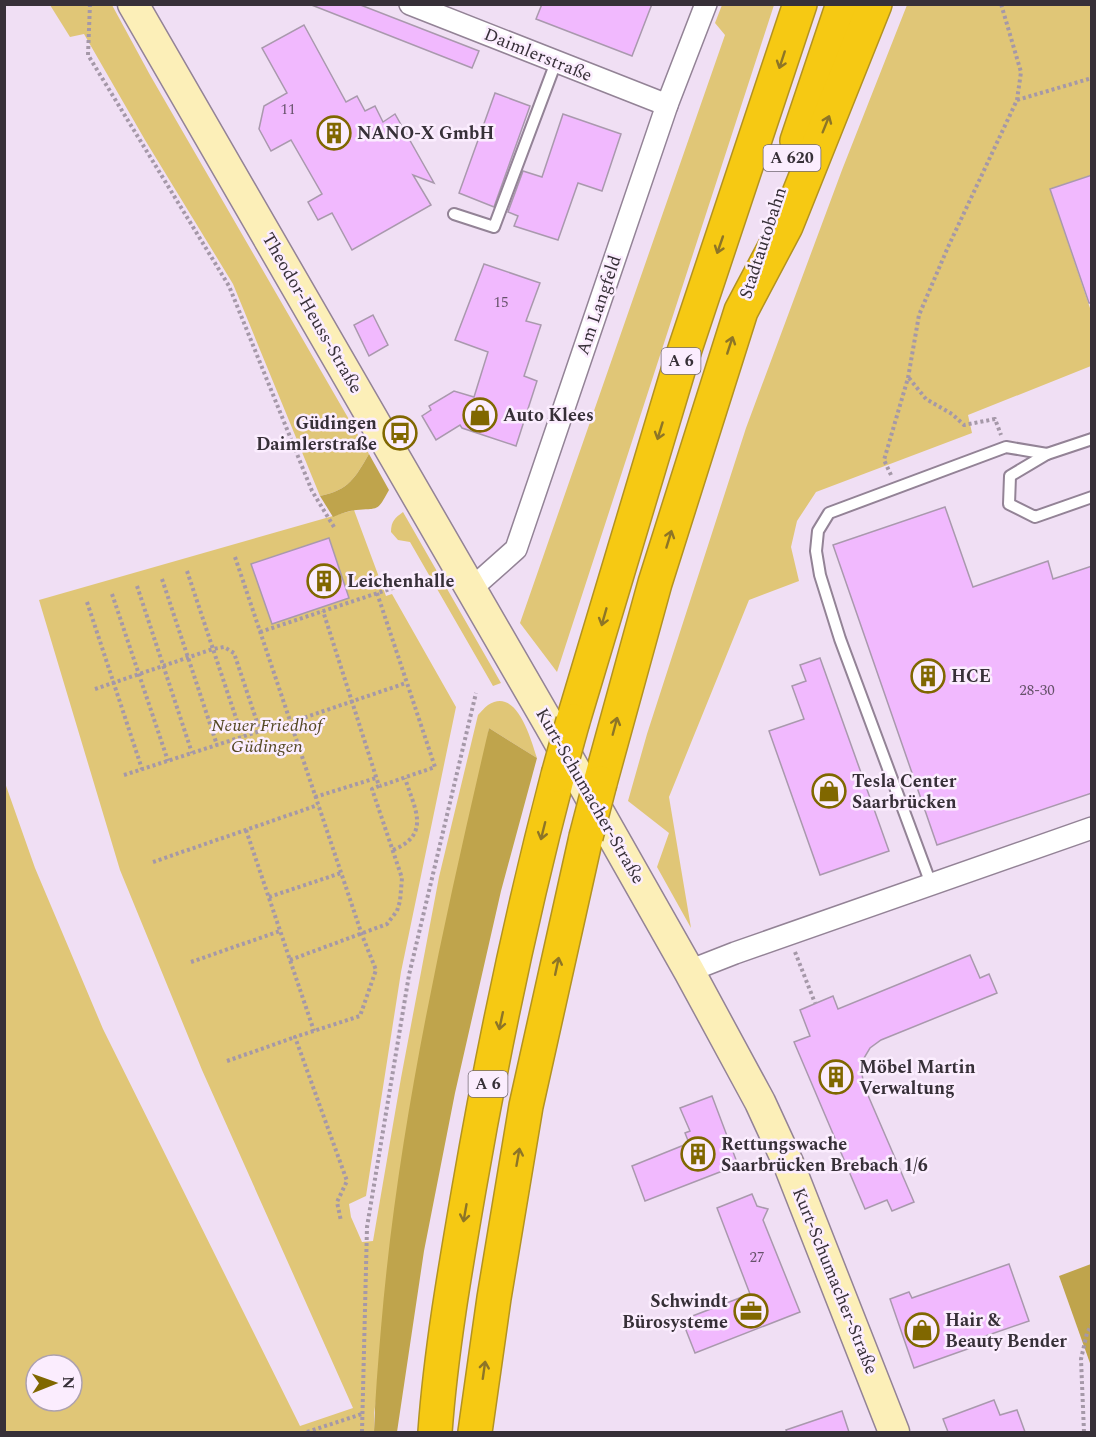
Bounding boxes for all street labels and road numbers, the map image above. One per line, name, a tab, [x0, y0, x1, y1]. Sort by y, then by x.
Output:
street label: Daimlerstraße	[480, 21, 596, 89]
road number: A 620	[764, 145, 820, 171]
street label: Stadtautobahn	[732, 184, 794, 302]
street label: Theodor-Heuss-Straße	[255, 227, 369, 399]
street label: Am Langfeld	[569, 251, 629, 359]
road number: A 6	[662, 348, 700, 374]
street label: Kurt-Schumacher-Straße	[529, 703, 651, 889]
road number: A 6	[468, 1071, 508, 1097]
street label: Kurt-Schumacher-Straße	[785, 1184, 885, 1378]

